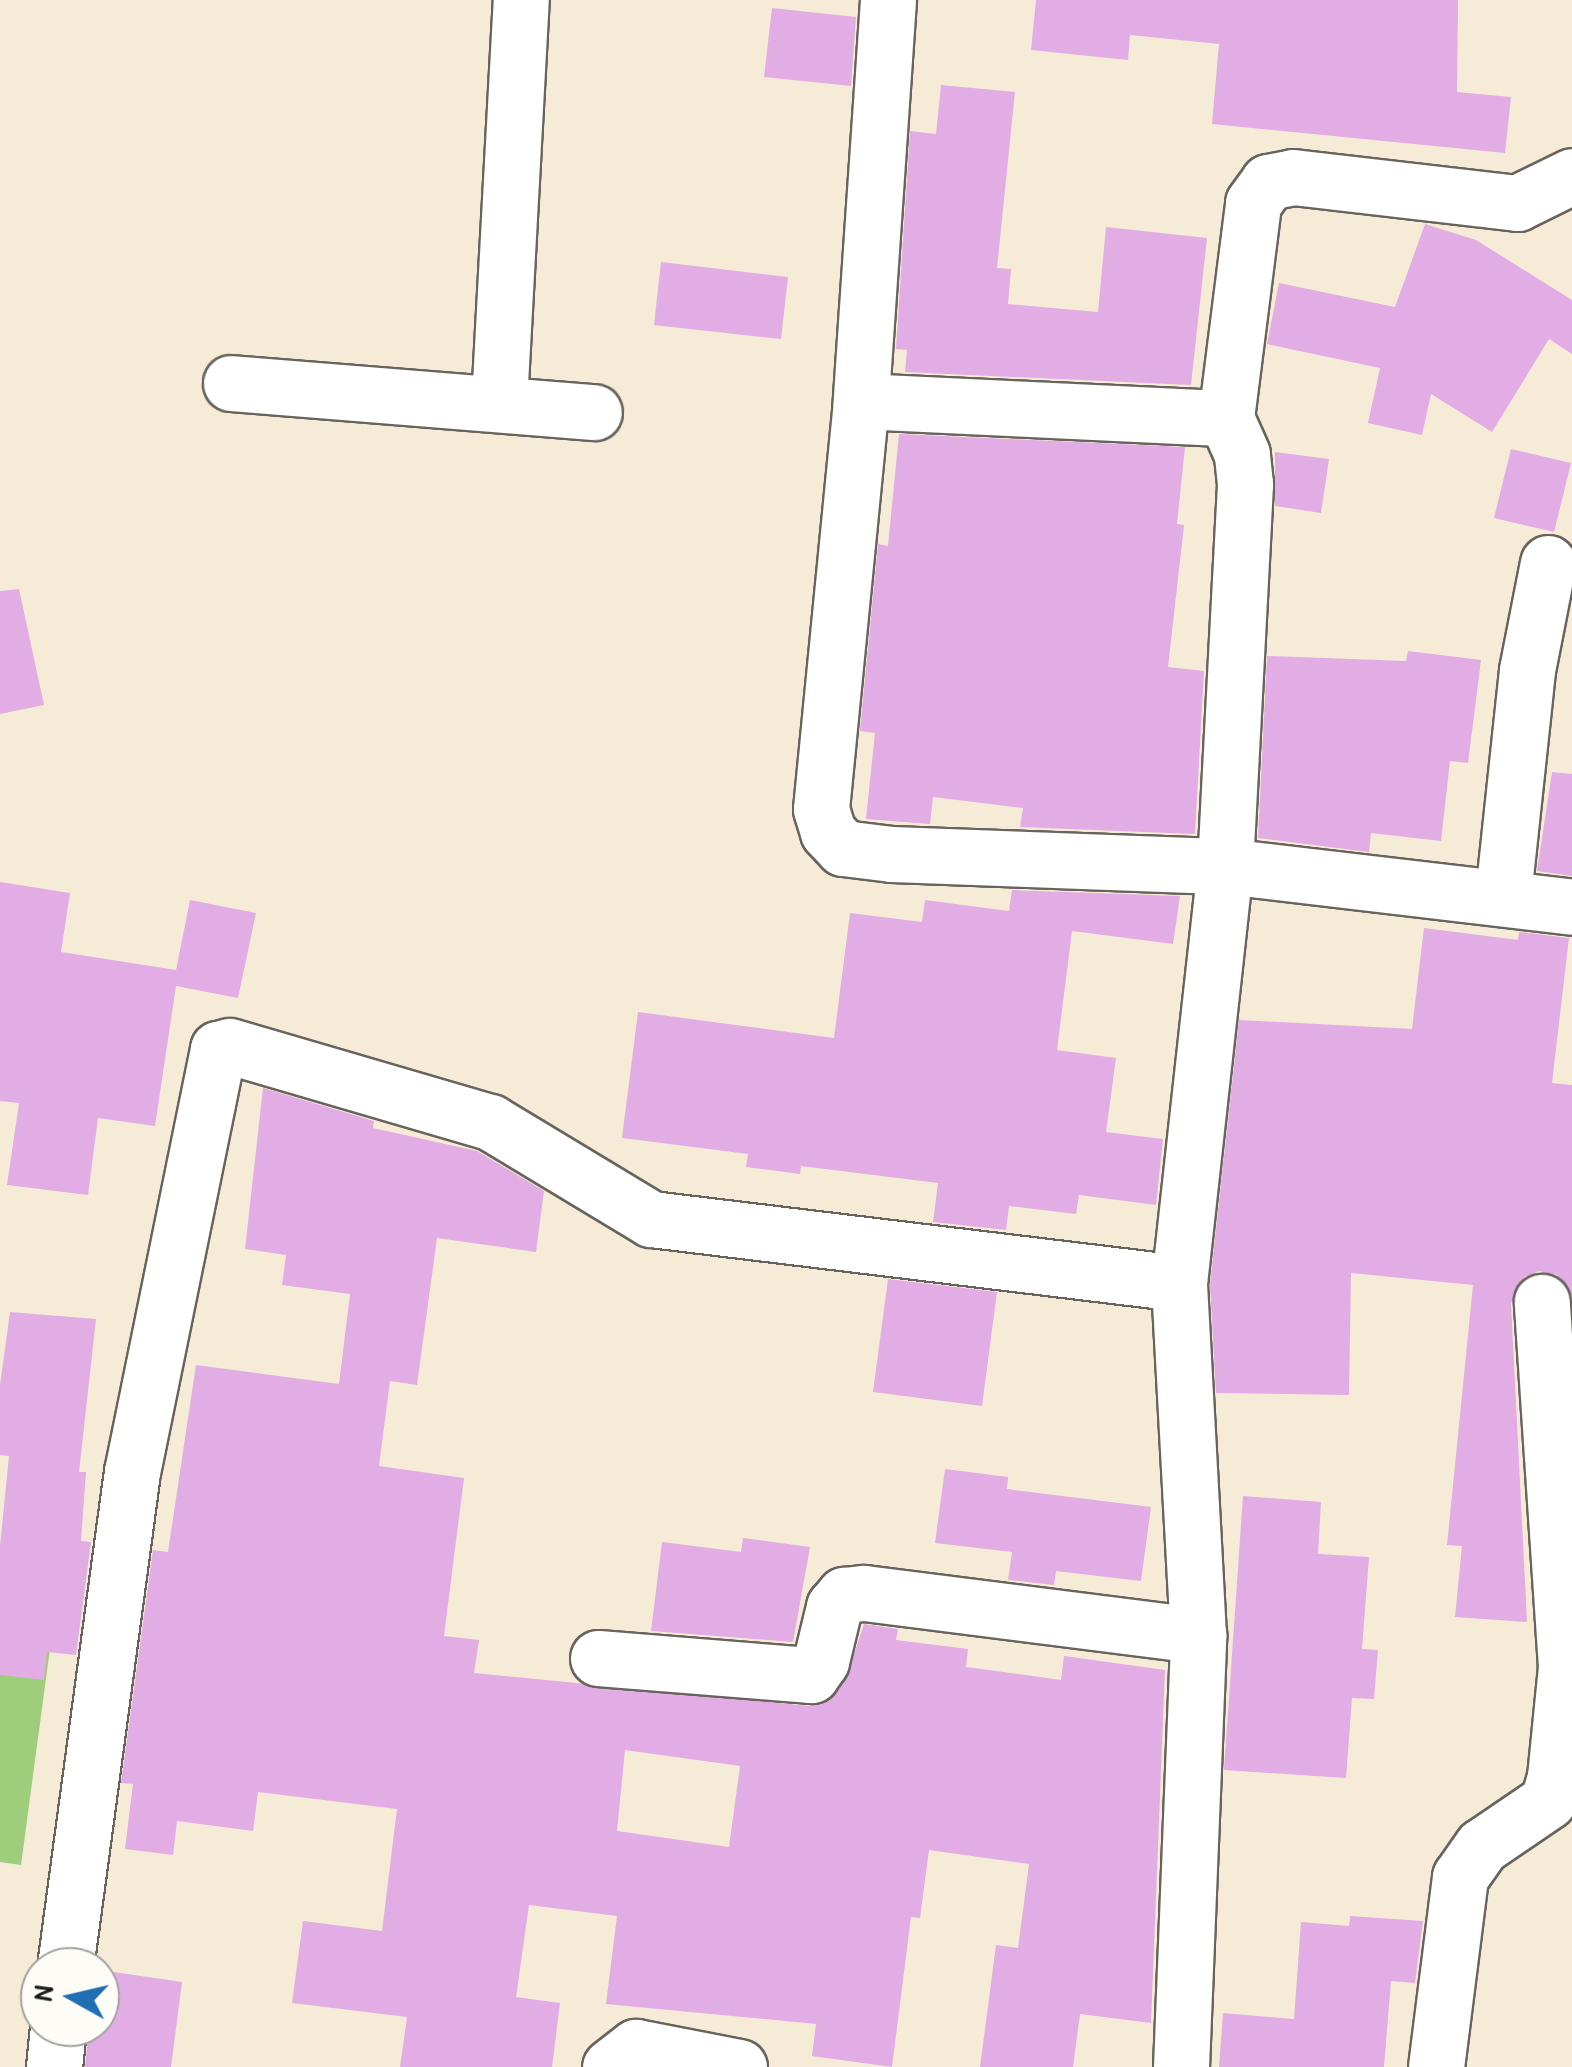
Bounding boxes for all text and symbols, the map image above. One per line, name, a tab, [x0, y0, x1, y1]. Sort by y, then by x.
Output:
north arrow	[20, 1947, 120, 2047]
text: N	[22, 1983, 62, 2003]

